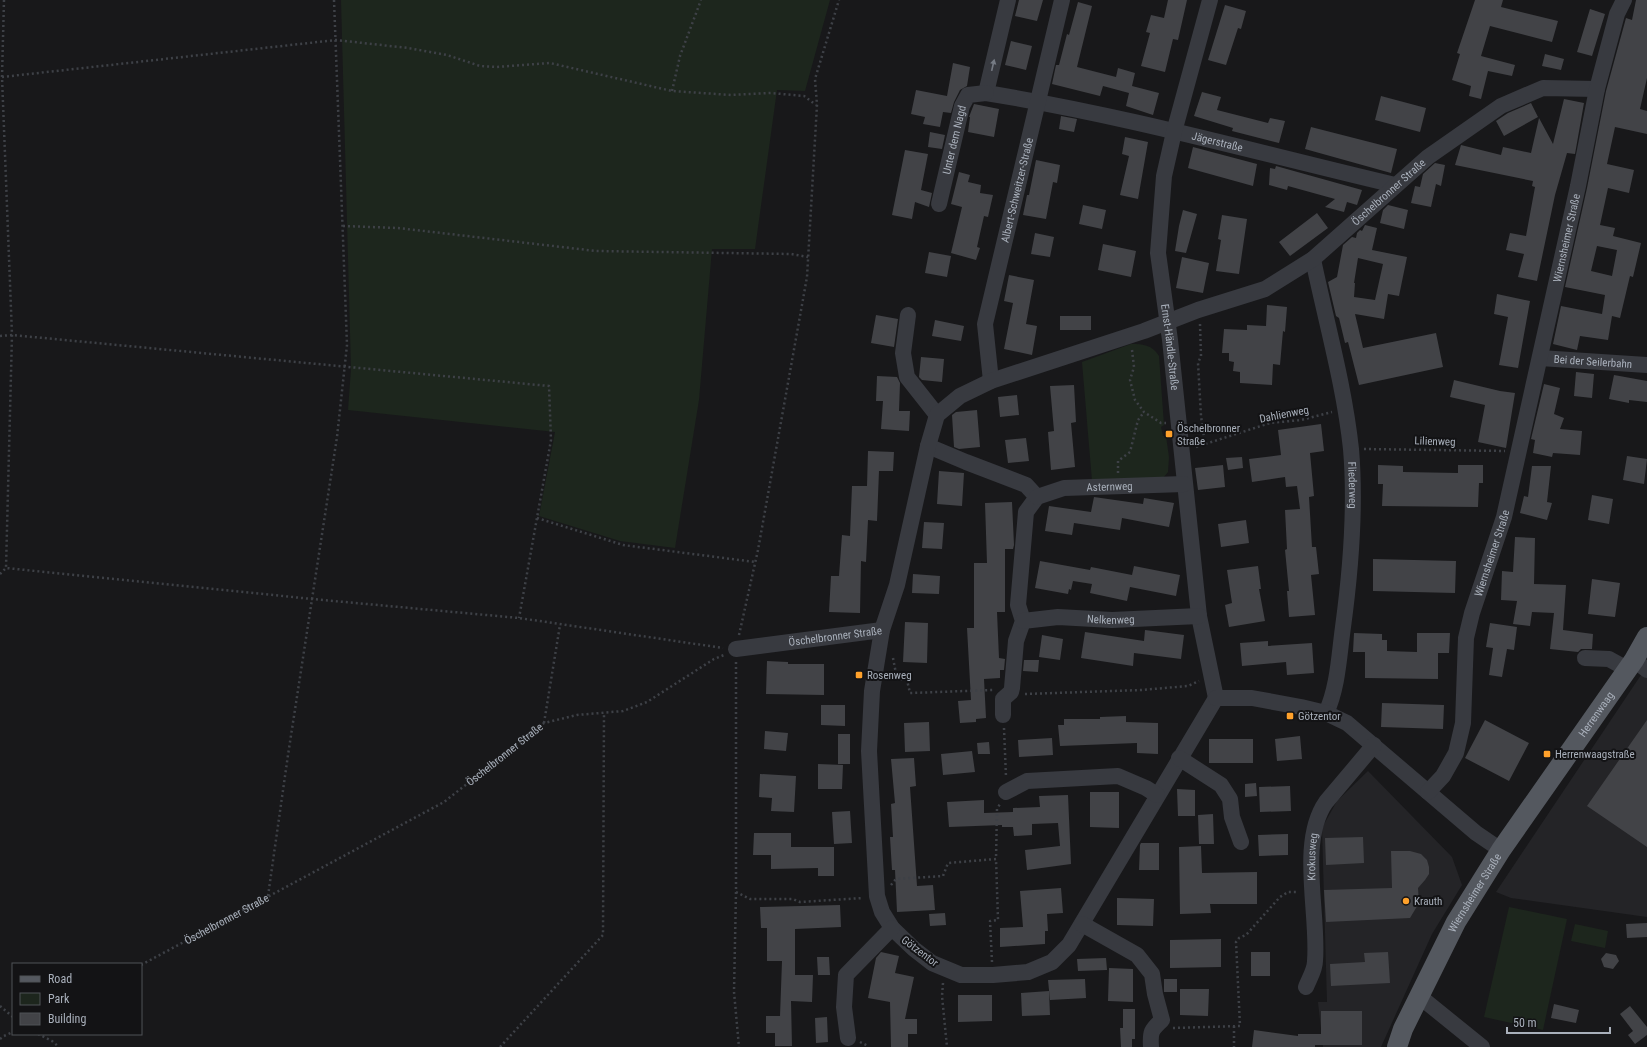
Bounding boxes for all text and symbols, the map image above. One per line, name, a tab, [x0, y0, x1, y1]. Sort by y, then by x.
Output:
one-way arrow	[990, 59, 996, 71]
street label: Unter dem Nagd	[940, 104, 969, 176]
street label: Jägerstraße	[1190, 130, 1244, 155]
street label: Albert-Schweitzer-Straße	[999, 136, 1036, 244]
street label: Öschelbronner Straße	[1349, 156, 1428, 228]
street label: Wiernsheimer Straße	[1551, 193, 1583, 284]
street label: Ernst-Händle-Straße	[1158, 303, 1181, 391]
street label: Bei der Seilerbahn	[1553, 353, 1632, 371]
street label: Dahlienweg	[1258, 403, 1310, 426]
place label: Öschelbronner Straße	[1177, 422, 1241, 448]
marker: Öschelbronner Straße	[1164, 429, 1174, 439]
street label: Lilienweg	[1414, 434, 1456, 449]
street label: Fliederweg	[1345, 461, 1359, 509]
street label: Asternweg	[1086, 480, 1133, 494]
street label: Wiernsheimer Straße	[1472, 509, 1512, 598]
street label: Nelkenweg	[1087, 613, 1135, 627]
street label: Öschelbronner Straße	[788, 624, 883, 649]
place label: Rosenweg	[867, 669, 912, 682]
marker: Rosenweg	[854, 670, 864, 680]
street label: Herrenwaag	[1576, 689, 1617, 740]
place label: Götzentor	[1298, 710, 1341, 723]
marker: Götzentor	[1285, 711, 1295, 721]
street label: Öschelbronner Straße	[464, 720, 546, 789]
place label: Herrenwaagstraße	[1555, 748, 1635, 761]
marker: Herrenwaagstraße	[1542, 749, 1552, 759]
street label: Krokusweg	[1305, 832, 1321, 881]
street label: Wiernsheimer Straße	[1446, 851, 1504, 935]
street label: Öschelbronner Straße	[182, 891, 271, 947]
place label: Krauth	[1414, 895, 1442, 908]
marker: Krauth	[1401, 896, 1411, 906]
street label: Götzentor	[899, 933, 941, 970]
legend	[12, 963, 142, 1035]
text: Road	[48, 972, 72, 986]
text: Park	[48, 992, 70, 1006]
scale bar	[1507, 1009, 1610, 1035]
text: Building	[48, 1012, 86, 1026]
text: 50 m	[1513, 1016, 1537, 1030]

